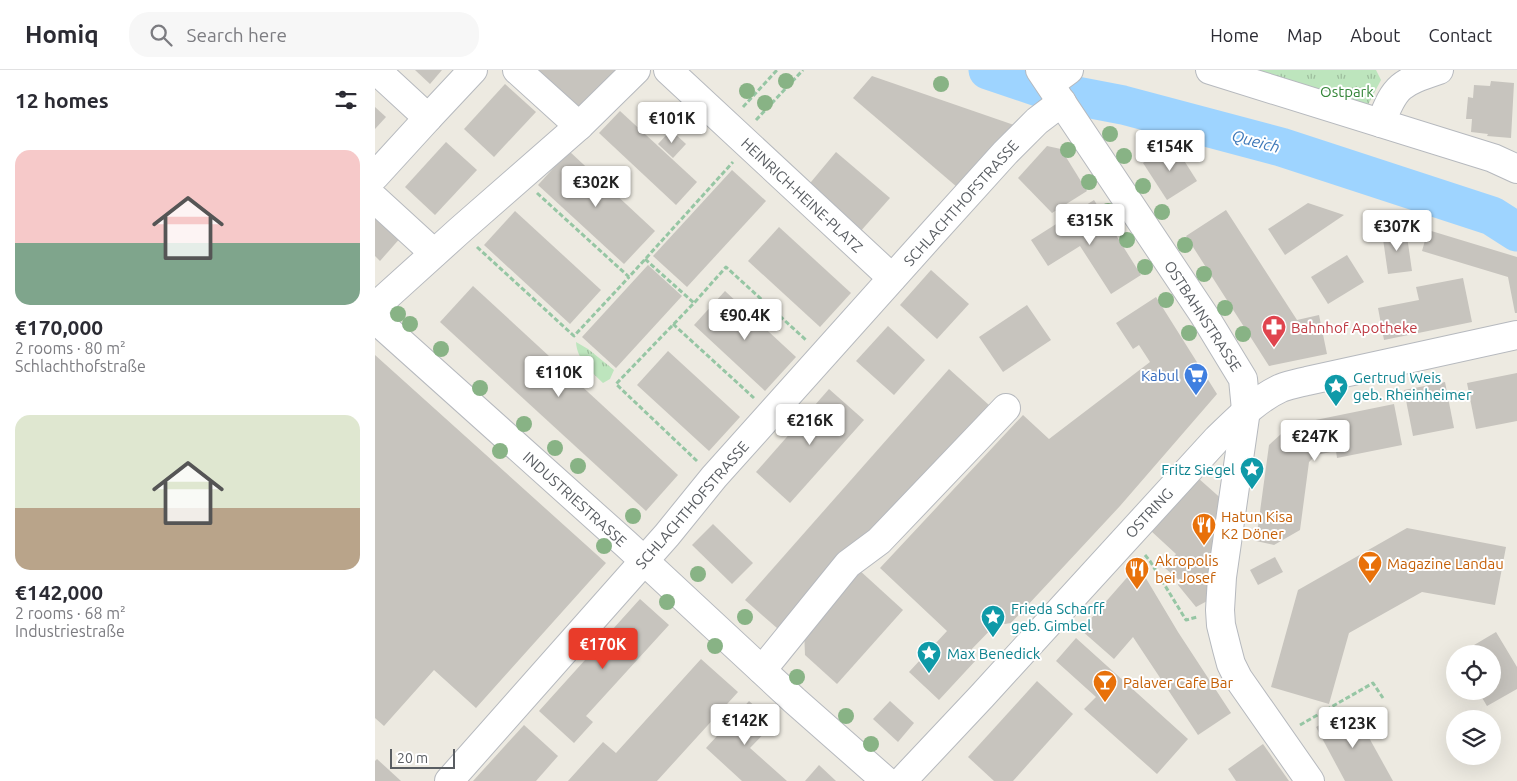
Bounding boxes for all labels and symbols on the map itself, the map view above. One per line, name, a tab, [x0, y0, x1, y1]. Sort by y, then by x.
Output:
park label: Ostpark	[1320, 83, 1374, 100]
pin: €101K	[637, 102, 707, 144]
water label: Queich	[1230, 126, 1282, 157]
pin: €154K	[1135, 129, 1205, 172]
street label: HEINRICH-HEINE-PLATZ	[738, 134, 866, 256]
street label: SCHLACHTHOFSTRASSE	[900, 137, 1022, 269]
pin: €302K	[561, 166, 631, 208]
pin: €315K	[1055, 204, 1125, 246]
pin: €307K	[1362, 210, 1432, 252]
street label: OSTBAHNSTRASSE	[1161, 258, 1245, 374]
pin: €90.4K	[704, 298, 786, 341]
pharmacy icon: Bahnhof Apotheke	[1261, 314, 1287, 348]
place label: Bahnhof Apotheke	[1291, 319, 1418, 336]
pin: €110K	[524, 356, 594, 398]
supermarket icon: Kabul	[1183, 362, 1209, 396]
place label: Kabul	[1141, 367, 1179, 384]
place label: Gertrud Weis geb. Rheinheimer	[1353, 369, 1472, 403]
place icon: Gertrud Weis geb. Rheinheimer	[1323, 373, 1349, 407]
pin: €216K	[775, 404, 845, 446]
pin: €247K	[1280, 420, 1350, 462]
street label: SCHLACHTHOFSTRASSE	[632, 438, 752, 572]
street label: INDUSTRIESTRASSE	[520, 448, 630, 550]
place icon: Fritz Siegel	[1239, 456, 1265, 490]
place label: Fritz Siegel	[1161, 461, 1235, 478]
street label: OSTRING	[1122, 485, 1176, 541]
place label: Hatun Kisa K2 Döner	[1221, 508, 1293, 542]
restaurant icon: Hatun Kisa K2 Döner	[1191, 512, 1217, 546]
bar icon: Magazine Landau	[1357, 550, 1383, 584]
place label: Akropolis bei Josef	[1155, 552, 1218, 586]
place label: Magazine Landau	[1387, 555, 1504, 572]
restaurant icon: Akropolis bei Josef	[1124, 556, 1150, 590]
place label: Frieda Scharff geb. Gimbel	[1011, 600, 1105, 634]
place icon: Frieda Scharff geb. Gimbel	[980, 604, 1006, 638]
pin: €170K	[568, 628, 638, 670]
place icon: Max Benedick	[916, 640, 942, 674]
place label: Max Benedick	[947, 645, 1041, 662]
bar icon: Palaver Cafe Bar	[1092, 669, 1118, 703]
place label: Palaver Cafe Bar	[1123, 674, 1233, 691]
pin: €142K	[710, 704, 780, 746]
pin: €123K	[1318, 706, 1388, 749]
scale bar	[390, 746, 455, 769]

